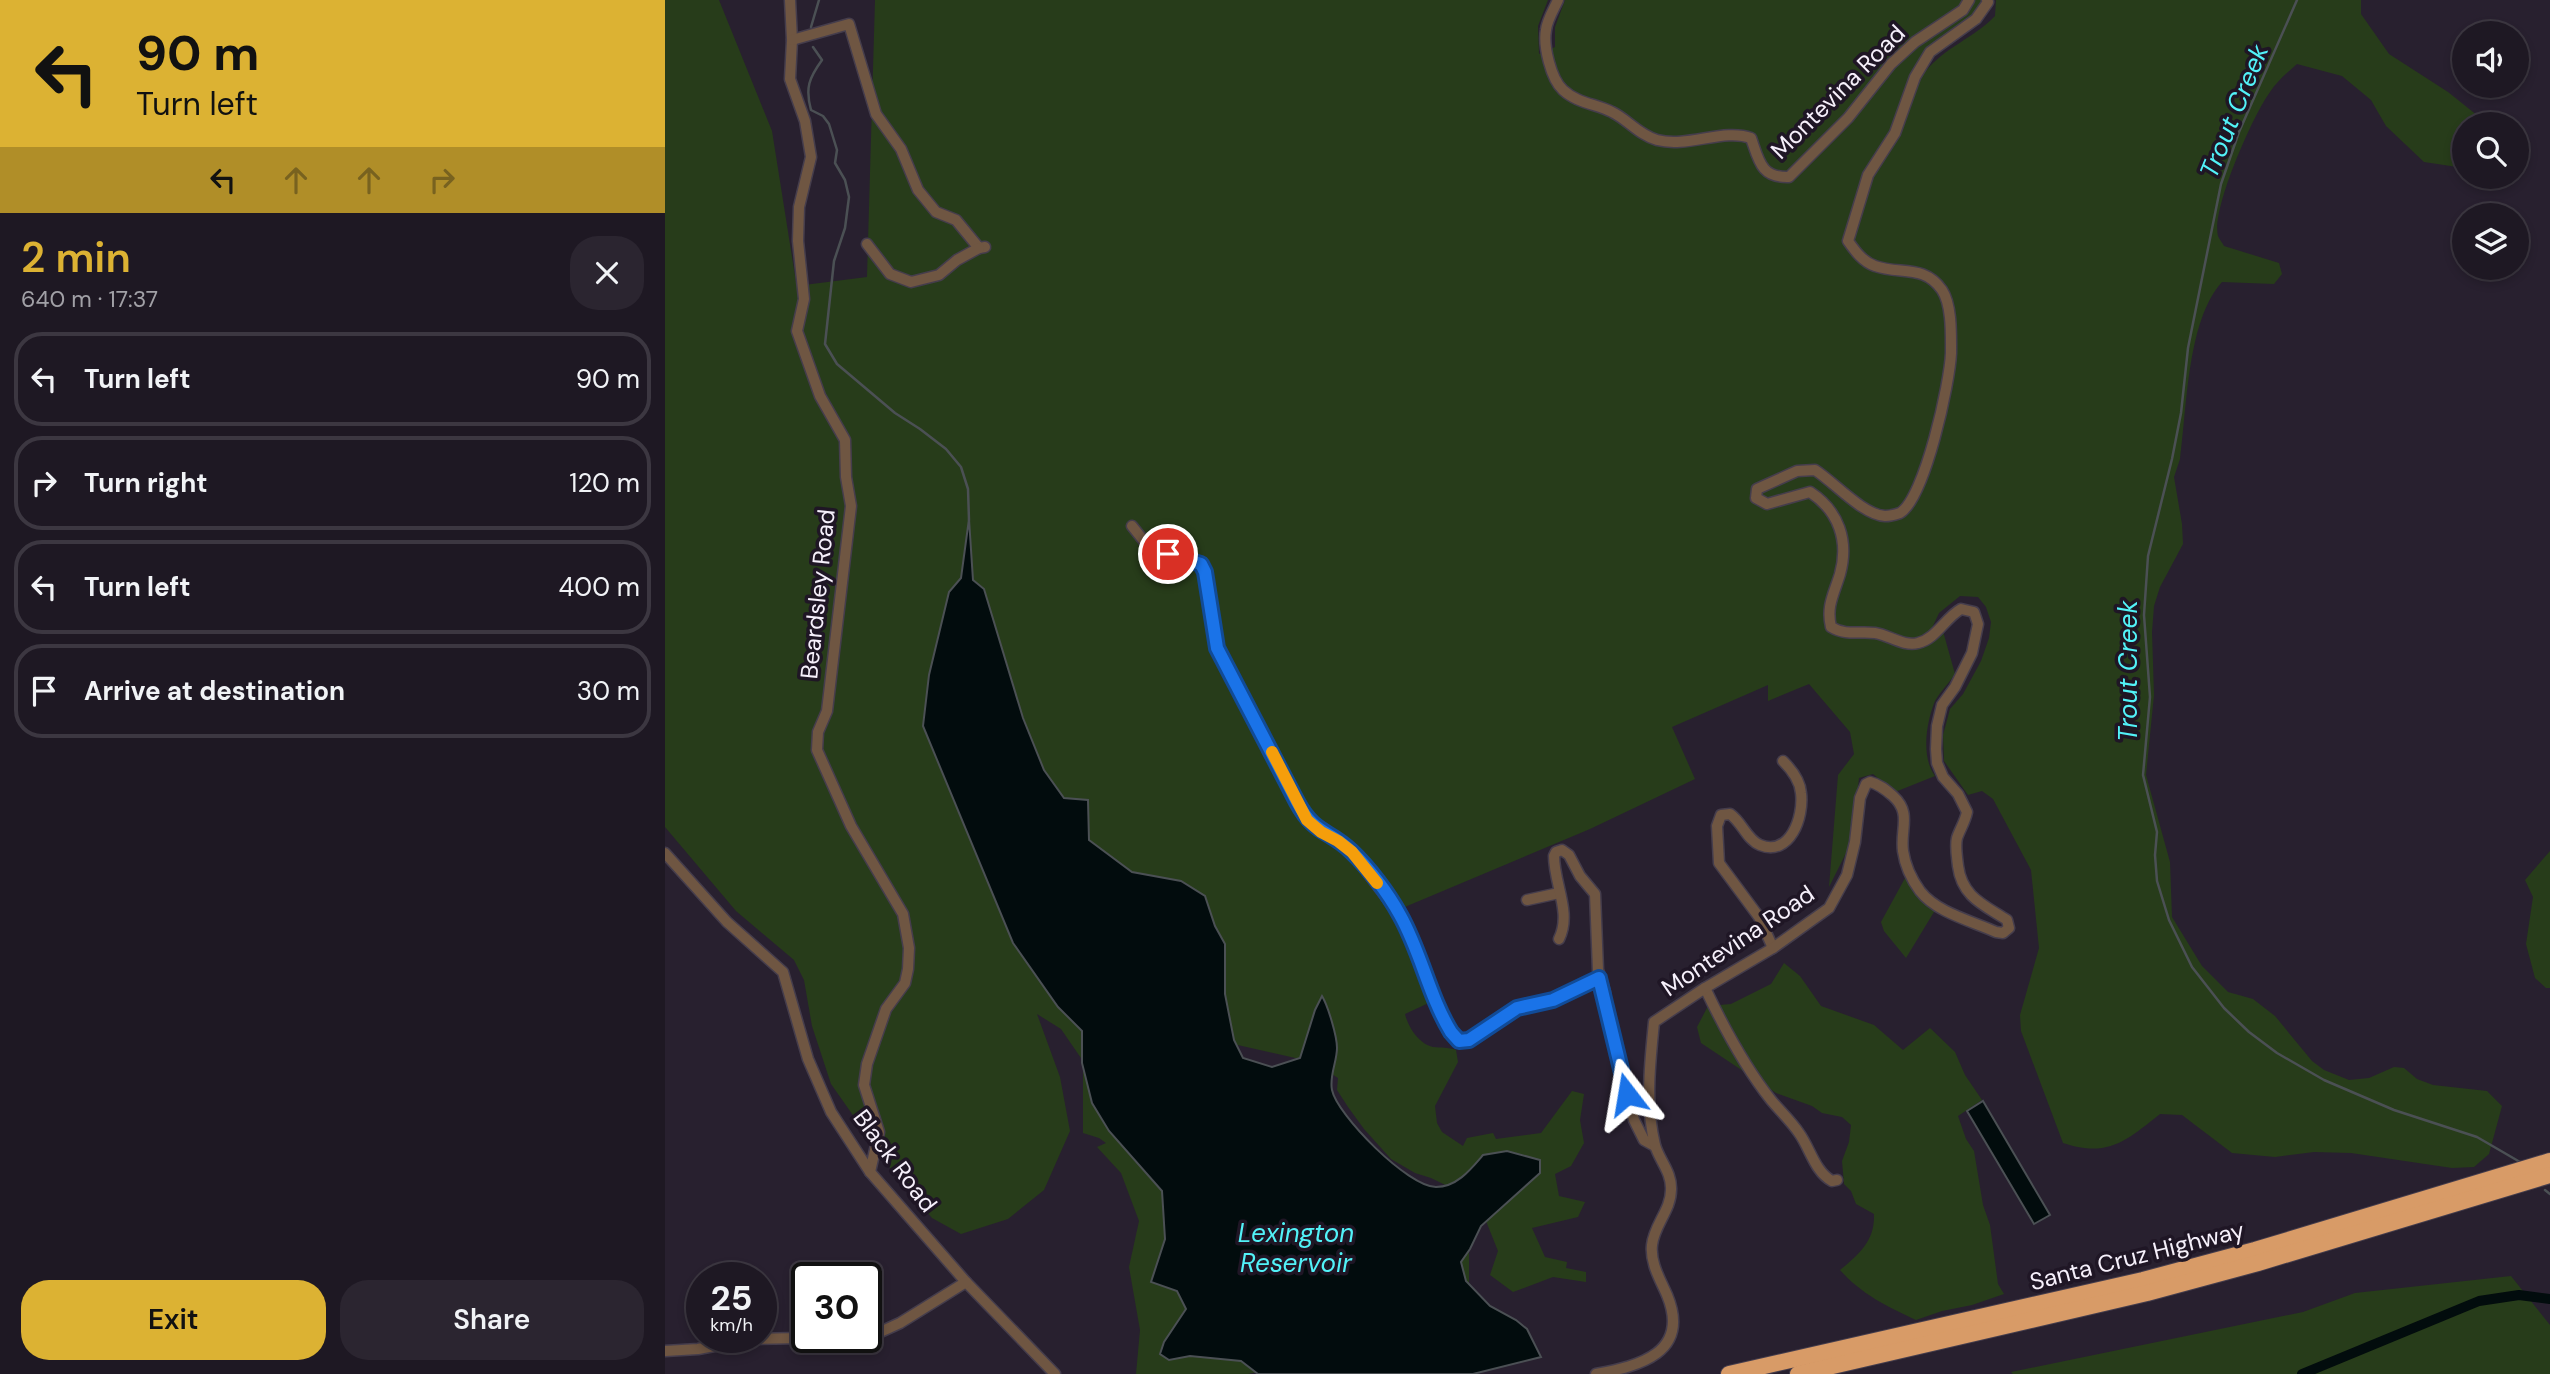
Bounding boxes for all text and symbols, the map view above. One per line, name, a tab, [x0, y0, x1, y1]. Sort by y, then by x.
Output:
street label: Montevina Road	[1764, 18, 1912, 166]
text: 90 m	[136, 21, 259, 85]
map controls	[2452, 21, 2529, 280]
button: sound	[2452, 21, 2529, 98]
icon: left	[21, 28, 112, 119]
water label: Trout Creek	[2192, 38, 2277, 183]
text: Turn left	[136, 83, 258, 125]
button: search	[2452, 112, 2529, 189]
icon: left	[204, 161, 242, 199]
icon: ahead	[277, 161, 315, 199]
icon: ahead	[350, 161, 388, 199]
icon: right	[423, 161, 461, 199]
button: layers	[2452, 203, 2529, 280]
text: 2 min	[21, 230, 131, 285]
button: close	[570, 236, 644, 310]
text: 640 m · 17:37	[21, 284, 158, 314]
icon: left	[25, 360, 63, 398]
text: Turn left	[84, 362, 191, 396]
text: 90 m	[576, 362, 640, 396]
icon: right	[25, 464, 63, 502]
text: Turn right	[84, 466, 208, 500]
text: 120 m	[569, 466, 640, 500]
street label: Beardsley Road	[793, 507, 842, 680]
pin	[1138, 524, 1198, 584]
icon: arrive	[1149, 535, 1187, 573]
icon: left	[25, 568, 63, 606]
text: Turn left	[84, 570, 191, 604]
text: 400 m	[559, 570, 640, 604]
water label: Trout Creek	[2111, 600, 2145, 742]
icon: arrive	[25, 672, 63, 710]
text: Arrive at destination	[84, 674, 345, 708]
text: 30 m	[577, 674, 640, 708]
street label: Montevina Road	[1655, 878, 1820, 1003]
position arrow	[1590, 1057, 1664, 1131]
street label: Black Road	[847, 1103, 944, 1218]
street label: Santa Cruz Highway	[2026, 1214, 2247, 1297]
water label: Lexington Reservoir	[1238, 1216, 1354, 1280]
speed limit sign: 30	[791, 1262, 882, 1353]
text: 25	[711, 1275, 752, 1321]
button: Exit	[21, 1280, 326, 1360]
button: Share	[340, 1280, 644, 1360]
text: km/h	[710, 1313, 753, 1337]

